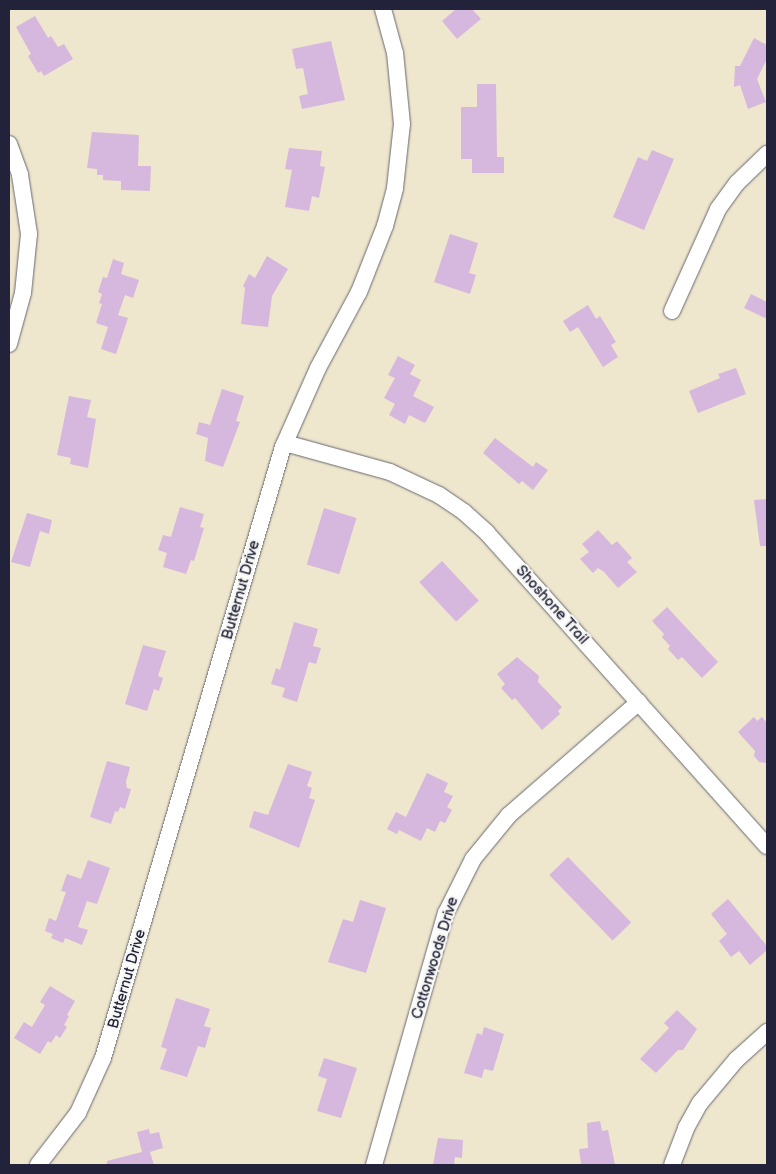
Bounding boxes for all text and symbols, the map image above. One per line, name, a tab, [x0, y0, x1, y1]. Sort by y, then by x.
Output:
street label: Butternut Drive	[218, 538, 264, 642]
street label: Shoshone Trail	[512, 562, 592, 648]
street label: Cottonwoods Drive	[408, 895, 462, 1021]
street label: Butternut Drive	[104, 927, 150, 1031]

